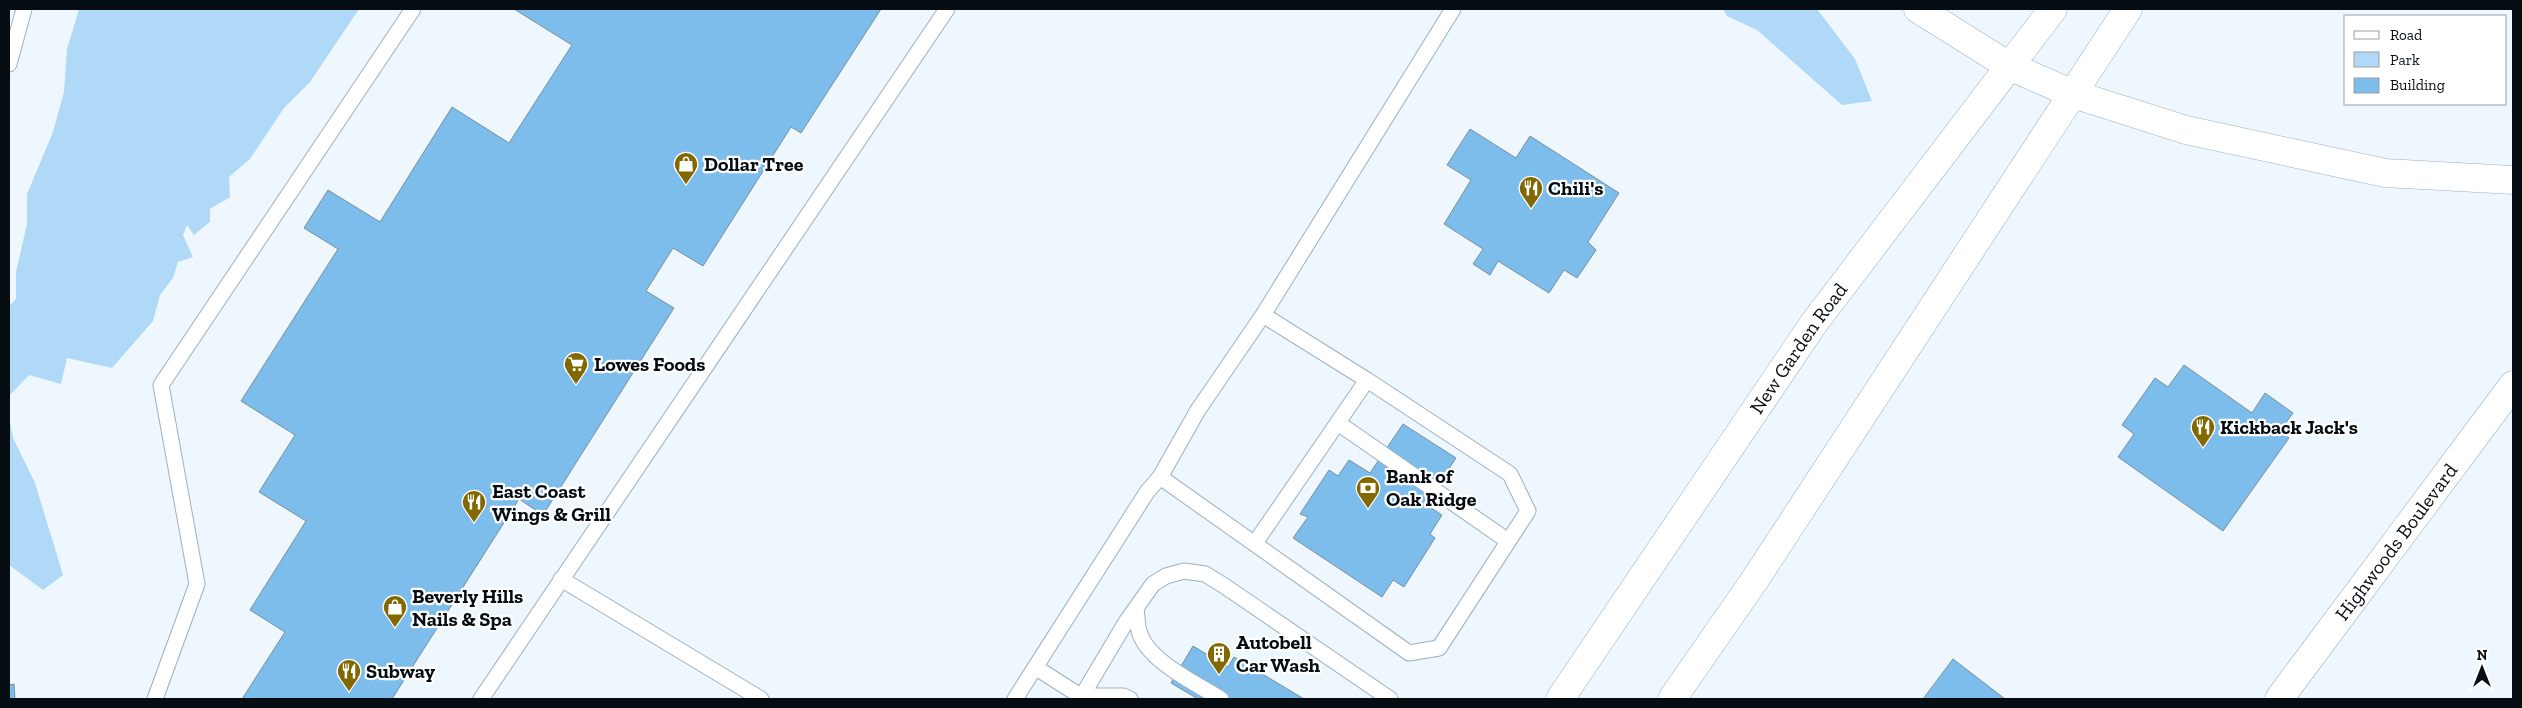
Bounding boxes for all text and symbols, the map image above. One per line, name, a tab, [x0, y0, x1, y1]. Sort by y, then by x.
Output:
legend	[2344, 15, 2507, 105]
text: Road	[2390, 26, 2423, 44]
text: Park	[2390, 51, 2420, 69]
text: Building	[2390, 76, 2445, 94]
shop icon: Dollar Tree	[673, 151, 699, 185]
place label: Dollar Tree	[704, 152, 804, 176]
restaurant icon: Chili's	[1518, 175, 1544, 209]
place label: Chili's	[1548, 176, 1604, 200]
street label: New Garden Road	[1744, 278, 1852, 418]
supermarket icon: Lowes Foods	[563, 351, 589, 385]
place label: Lowes Foods	[594, 352, 705, 376]
restaurant icon: Kickback Jack's	[2190, 414, 2216, 448]
place label: Kickback Jack's	[2220, 415, 2358, 439]
street label: Highwoods Boulevard	[2330, 459, 2462, 625]
place label: Bank of Oak Ridge	[1386, 464, 1477, 511]
bank icon: Bank of Oak Ridge	[1355, 475, 1381, 509]
place label: East Coast Wings & Grill	[492, 479, 611, 526]
restaurant icon: East Coast Wings & Grill	[461, 489, 487, 523]
place label: Beverly Hills Nails & Spa	[412, 584, 523, 631]
shop icon: Beverly Hills Nails & Spa	[382, 594, 408, 628]
place label: Autobell Car Wash	[1236, 630, 1321, 677]
building icon: Autobell Car Wash	[1206, 641, 1232, 675]
north arrow	[2457, 643, 2507, 693]
text: N	[2477, 647, 2488, 664]
restaurant icon: Subway	[336, 658, 362, 692]
place label: Subway	[366, 659, 436, 683]

